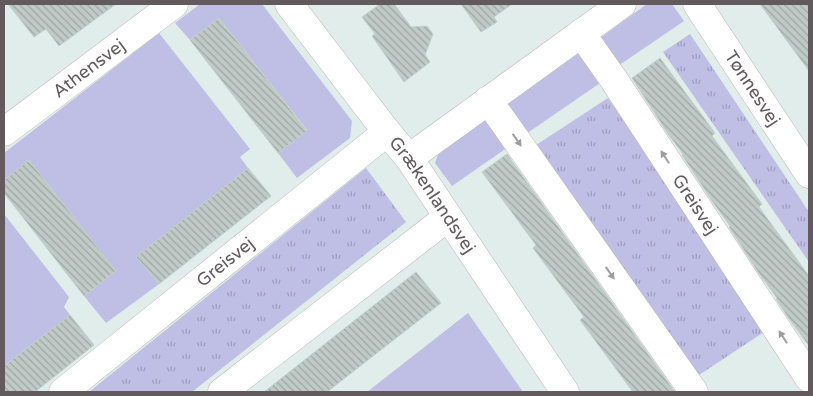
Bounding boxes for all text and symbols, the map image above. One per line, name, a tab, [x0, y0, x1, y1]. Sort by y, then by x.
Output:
street label: Athensvej	[48, 34, 129, 103]
street label: Tønnesvej	[720, 47, 785, 130]
street label: Grækenlandsvej	[384, 132, 481, 258]
one-way arrow	[511, 133, 522, 146]
one-way arrow	[660, 151, 670, 164]
street label: Greisvej	[668, 170, 723, 239]
street label: Greisvej	[192, 232, 259, 292]
one-way arrow	[605, 266, 615, 280]
one-way arrow	[778, 331, 787, 344]

